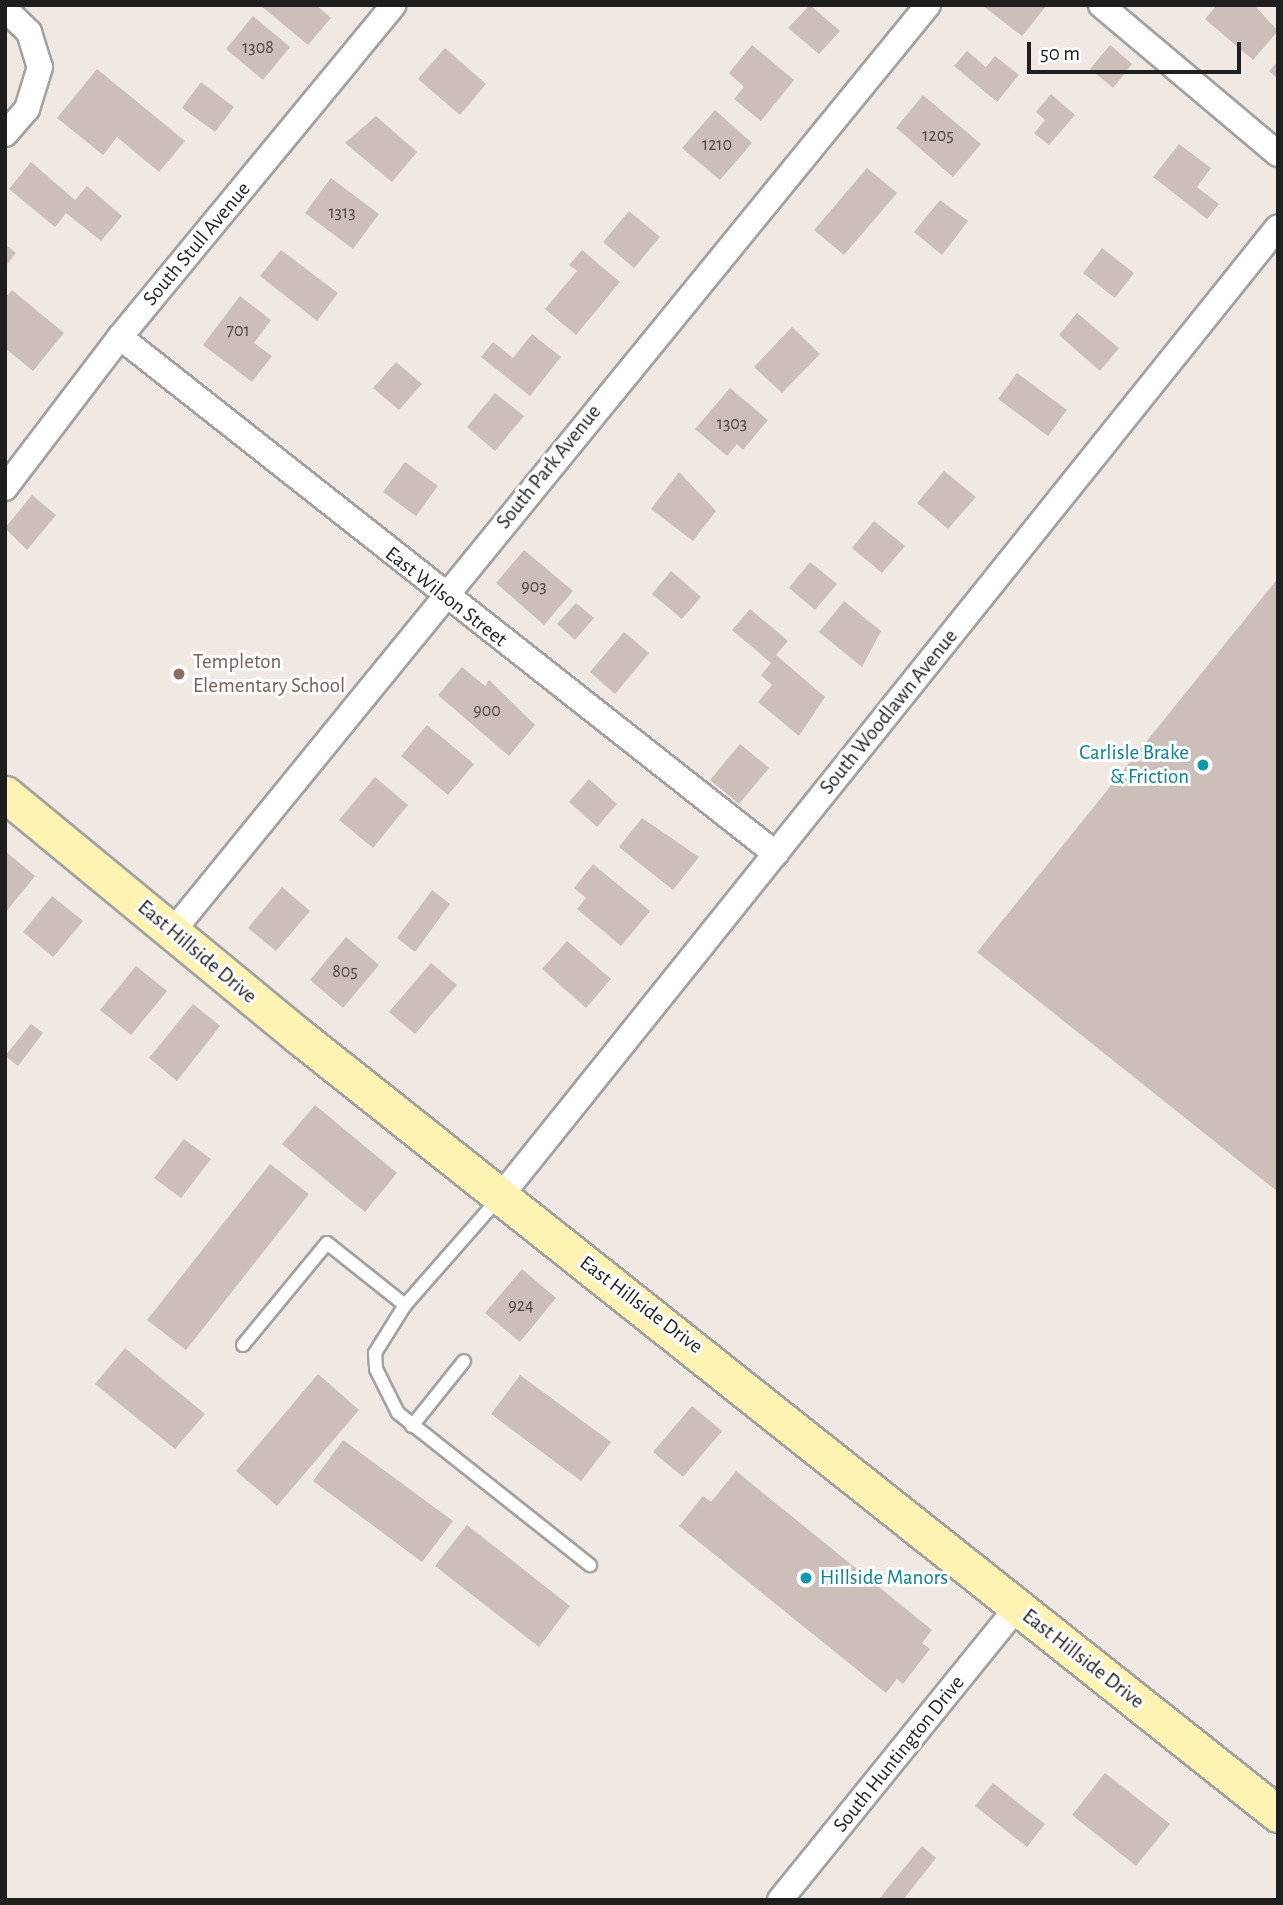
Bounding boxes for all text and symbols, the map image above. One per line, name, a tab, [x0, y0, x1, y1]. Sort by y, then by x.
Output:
scale bar	[1031, 28, 1244, 72]
house number: 1308	[242, 37, 274, 59]
text: 50 m	[1040, 43, 1080, 64]
house number: 1205	[922, 125, 954, 147]
house number: 1210	[702, 134, 732, 156]
street label: South Stull Avenue	[138, 177, 256, 311]
house number: 1313	[328, 202, 356, 224]
house number: 701	[226, 320, 250, 342]
street label: South Park Avenue	[491, 400, 607, 534]
house number: 1303	[717, 413, 747, 435]
street label: East Wilson Street	[380, 542, 512, 652]
house number: 903	[521, 576, 547, 598]
street label: South Woodlawn Avenue	[815, 624, 963, 800]
place label: Templeton Elementary School	[193, 649, 345, 699]
marker: Templeton Elementary School	[171, 666, 187, 682]
house number: 900	[473, 700, 501, 722]
place label: Carlisle Brake & Friction	[1079, 740, 1189, 790]
marker: Carlisle Brake & Friction	[1195, 757, 1211, 773]
street label: East Hillside Drive	[132, 895, 262, 1009]
house number: 805	[332, 961, 358, 983]
street label: East Hillside Drive	[574, 1250, 708, 1360]
house number: 924	[508, 1295, 534, 1317]
place label: Hillside Manors	[820, 1565, 948, 1591]
marker: Hillside Manors	[798, 1570, 814, 1586]
street label: East Hillside Drive	[1017, 1604, 1149, 1714]
street label: South Huntington Drive	[828, 1671, 970, 1837]

